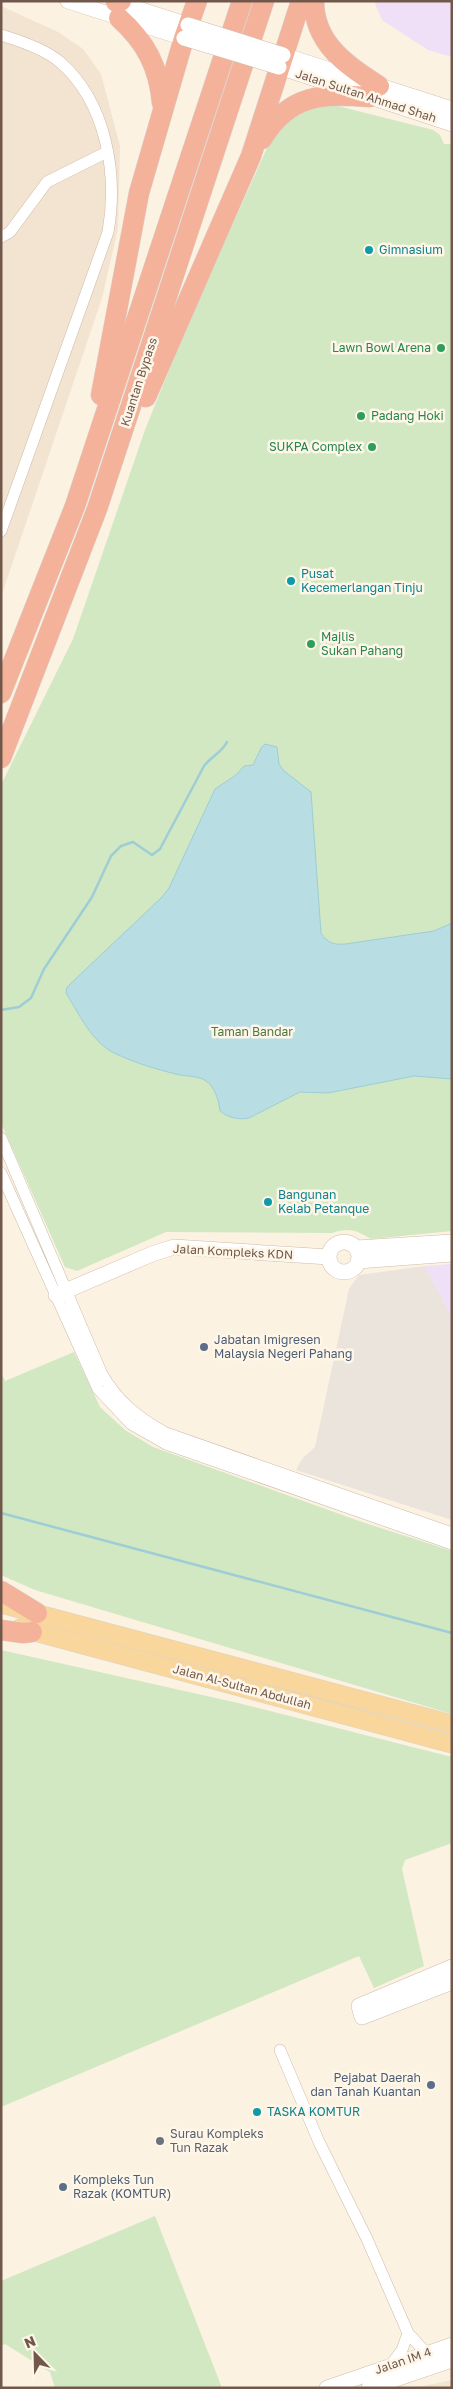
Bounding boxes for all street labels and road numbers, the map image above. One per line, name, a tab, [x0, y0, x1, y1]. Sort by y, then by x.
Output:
street label: Jalan Sultan Ahmad Shah	[294, 66, 439, 125]
street label: Kuantan Bypass	[117, 335, 160, 428]
street label: Jalan Kompleks KDN	[173, 1241, 293, 1262]
street label: Jalan Al-Sultan Abdullah	[171, 1661, 313, 1712]
street label: Jalan IM 4	[373, 2344, 433, 2377]

